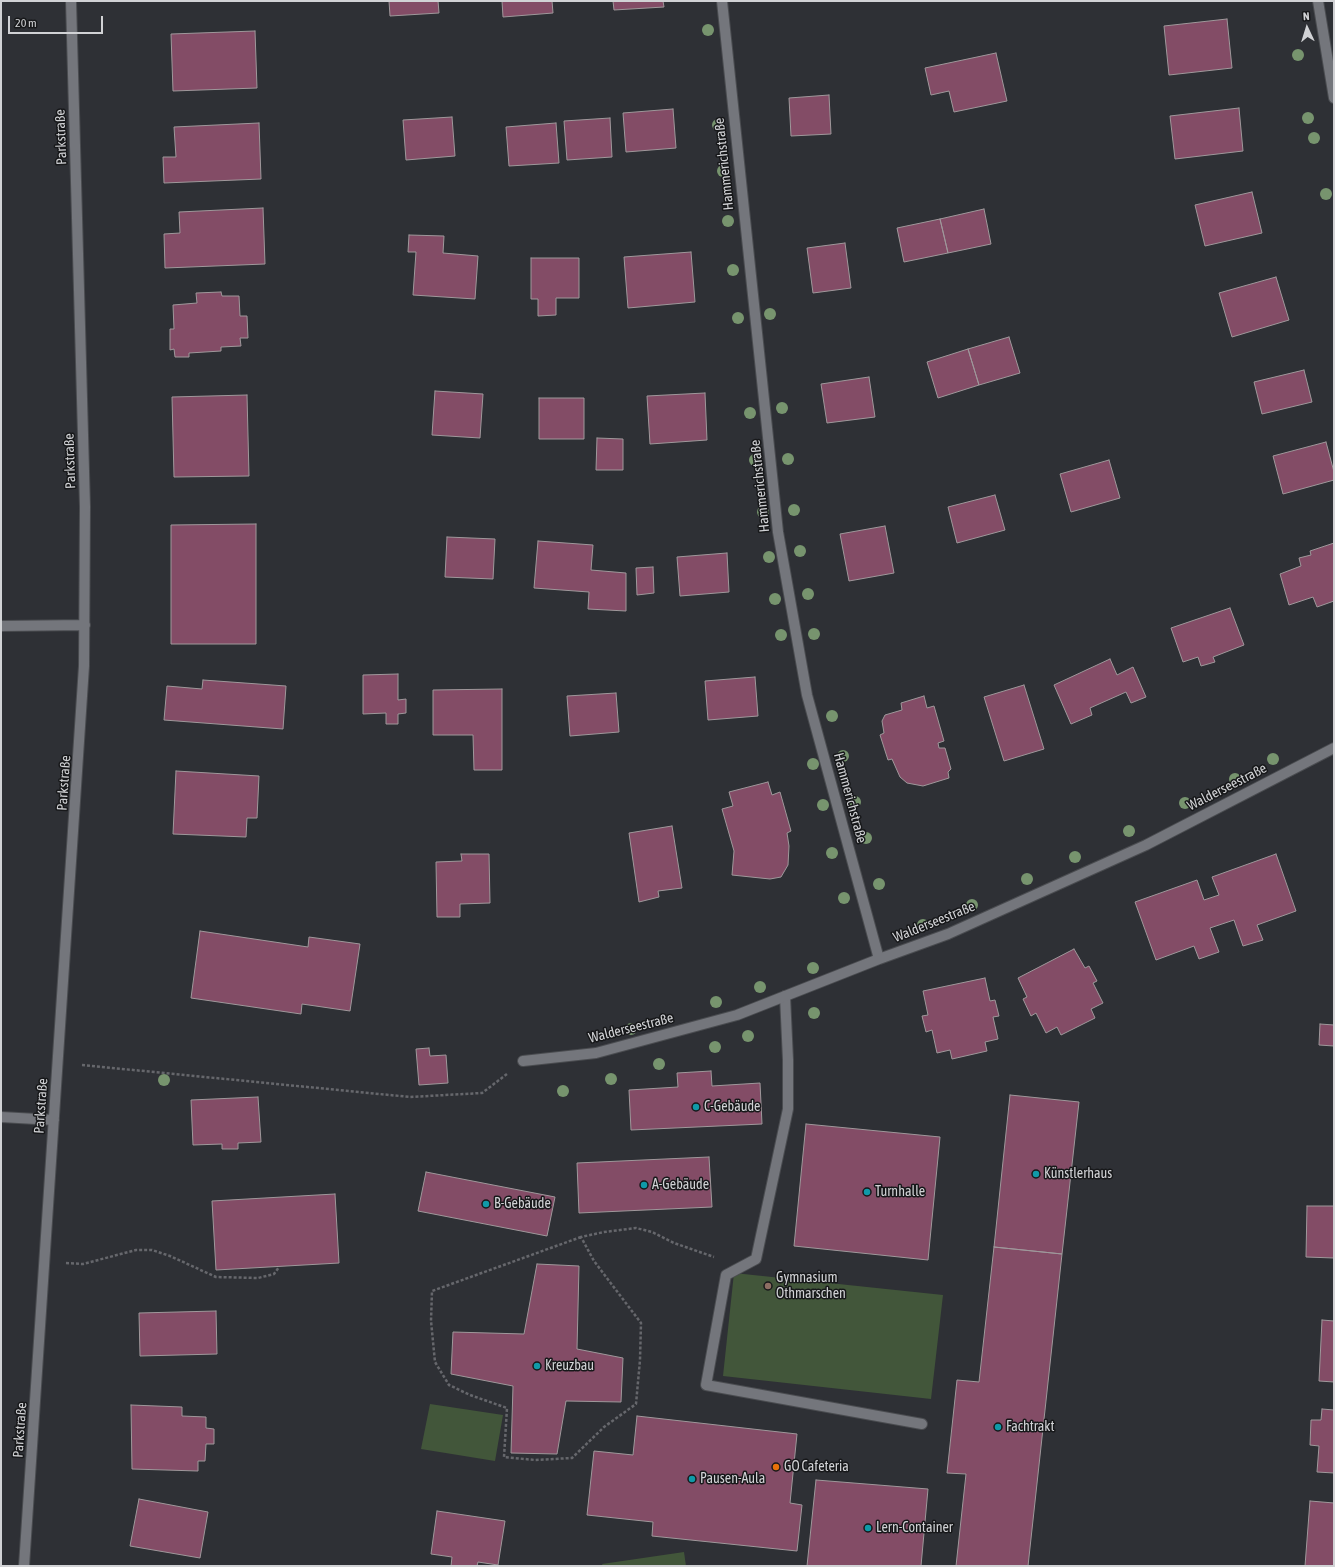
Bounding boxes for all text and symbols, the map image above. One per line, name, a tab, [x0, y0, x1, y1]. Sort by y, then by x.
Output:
scale bar	[10, 8, 105, 34]
north arrow	[1287, 8, 1327, 48]
text: N	[1303, 10, 1310, 22]
text: 20 m	[15, 16, 37, 30]
street label: Parkstraße	[52, 109, 70, 165]
street label: Hammerichstraße	[711, 117, 737, 211]
street label: Parkstraße	[61, 433, 79, 489]
street label: Hammerichstraße	[747, 439, 773, 533]
street label: Hammerichstraße	[830, 751, 870, 845]
street label: Parkstraße	[54, 755, 74, 811]
street label: Walderseestraße	[1185, 760, 1269, 814]
street label: Walderseestraße	[891, 898, 977, 946]
street label: Walderseestraße	[587, 1009, 675, 1047]
street label: Parkstraße	[31, 1078, 51, 1134]
place label: C-Gebäude	[704, 1099, 760, 1115]
marker: C-Gebäude	[691, 1102, 701, 1112]
place label: Künstlerhaus	[1044, 1166, 1112, 1182]
marker: Künstlerhaus	[1031, 1169, 1041, 1179]
place label: A-Gebäude	[652, 1177, 709, 1193]
marker: A-Gebäude	[639, 1180, 649, 1190]
place label: Turnhalle	[875, 1184, 925, 1200]
marker: Turnhalle	[862, 1187, 872, 1197]
place label: B-Gebäude	[494, 1196, 551, 1212]
marker: B-Gebäude	[481, 1199, 491, 1209]
place label: Gymnasium Othmarschen	[776, 1270, 846, 1302]
marker: Gymnasium Othmarschen	[763, 1281, 773, 1291]
place label: Kreuzbau	[545, 1358, 594, 1374]
marker: Kreuzbau	[532, 1361, 542, 1371]
street label: Parkstraße	[10, 1402, 30, 1458]
place label: Fachtrakt	[1006, 1419, 1054, 1435]
marker: Fachtrakt	[993, 1422, 1003, 1432]
place label: GO Cafeteria	[784, 1459, 849, 1475]
marker: GO Cafeteria	[771, 1462, 781, 1472]
place label: Pausen-Aula	[700, 1471, 765, 1487]
marker: Pausen-Aula	[687, 1474, 697, 1484]
place label: Lern-Container	[876, 1520, 953, 1536]
marker: Lern-Container	[863, 1523, 873, 1533]

